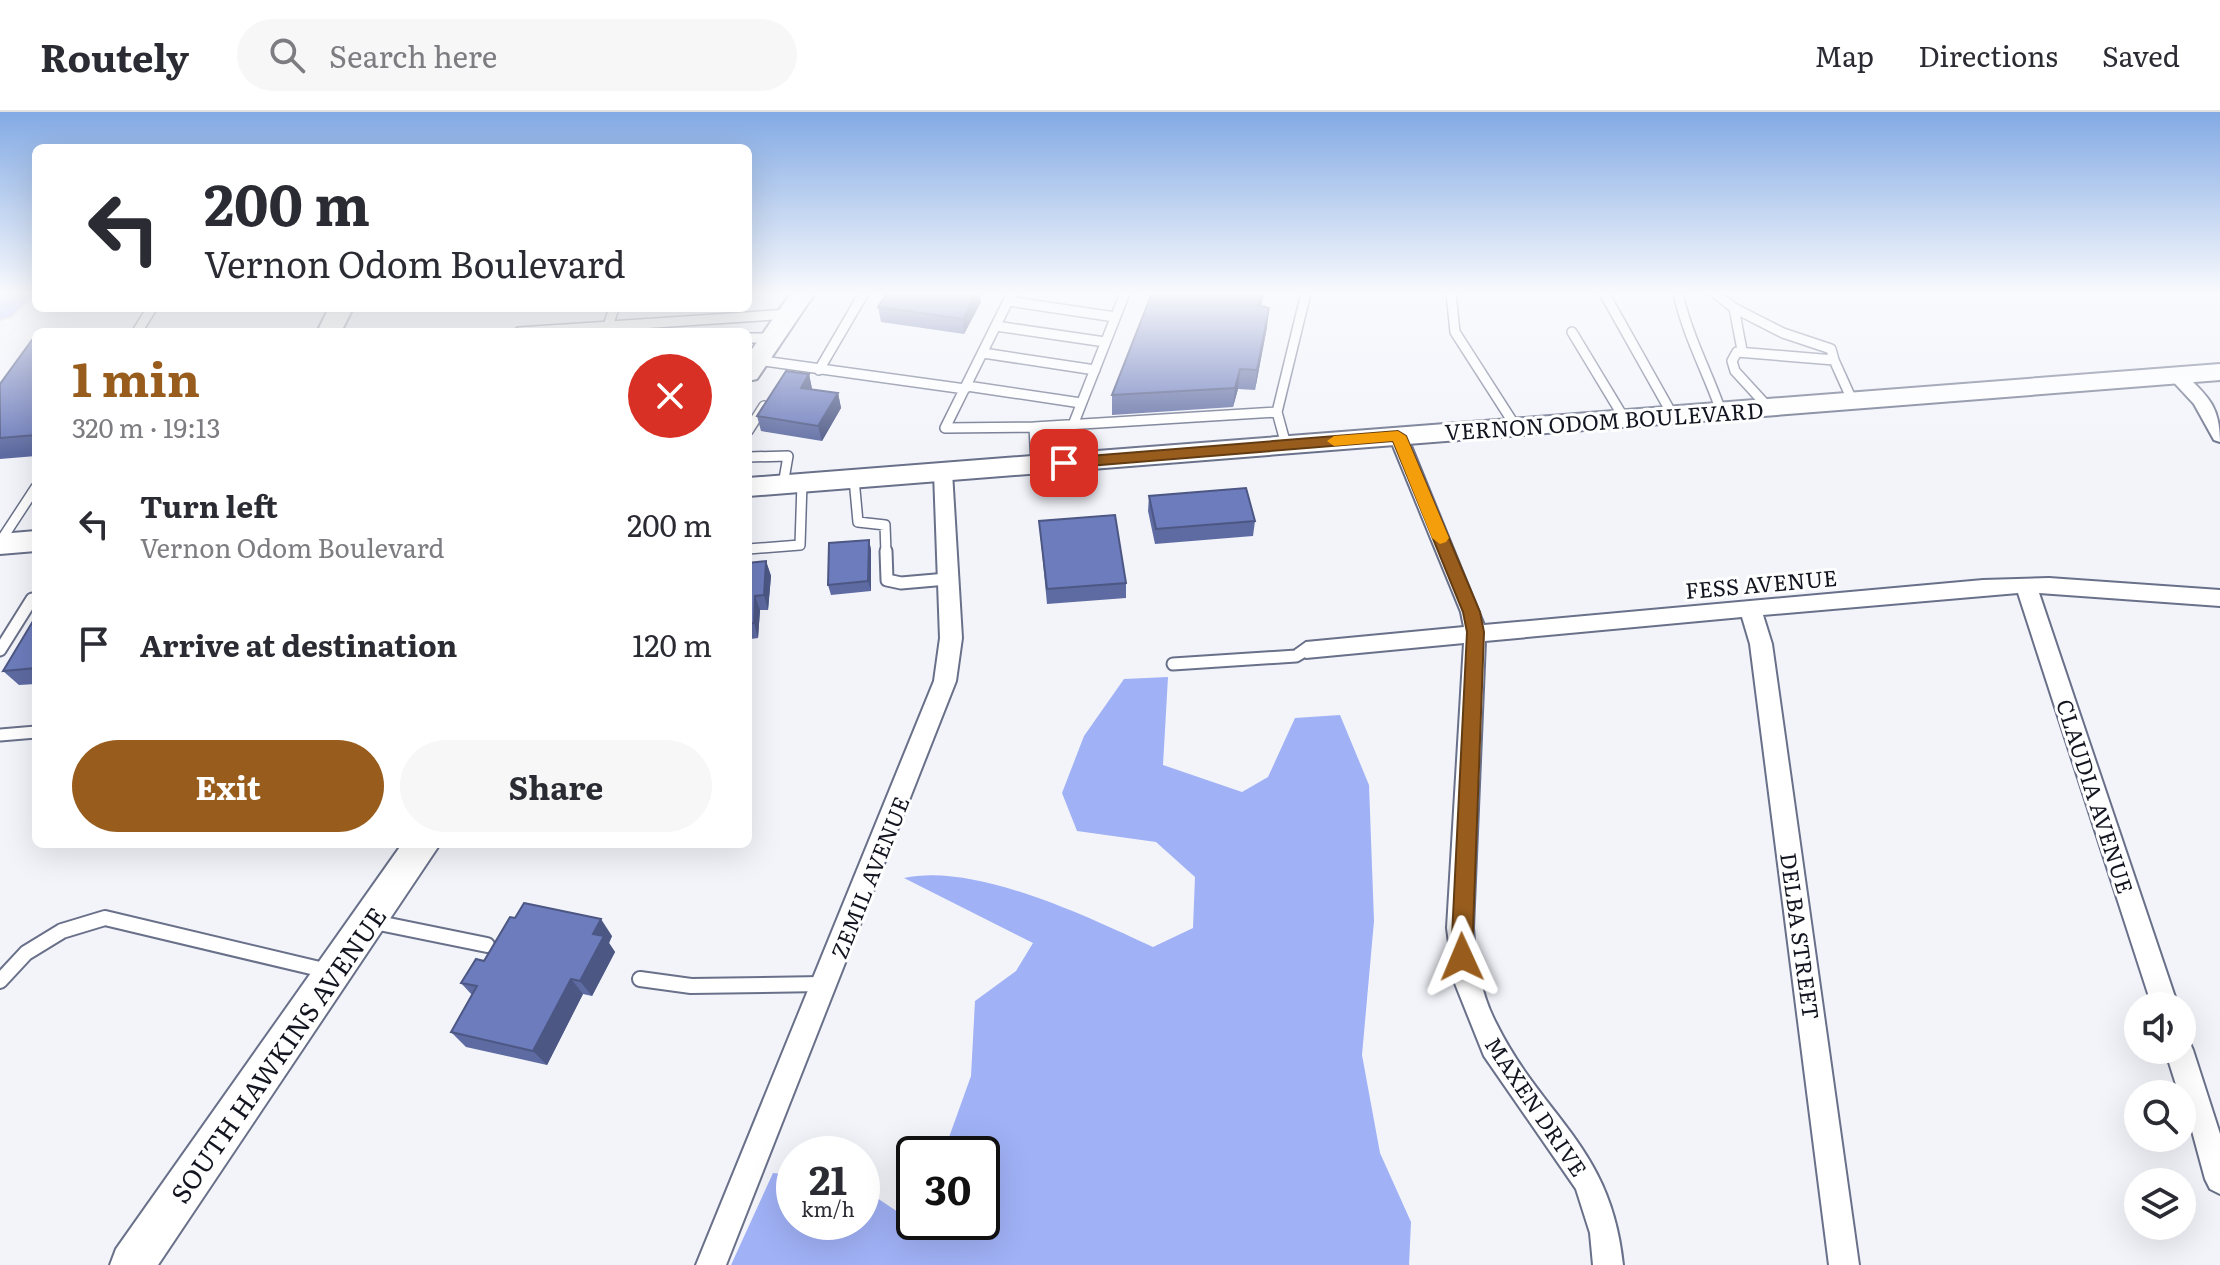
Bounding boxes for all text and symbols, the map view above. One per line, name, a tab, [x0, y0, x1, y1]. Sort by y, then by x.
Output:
search box	[237, 19, 797, 91]
text: Routely	[40, 27, 189, 84]
icon: search	[265, 33, 309, 77]
text: Search here	[329, 33, 497, 77]
text: Map	[1815, 34, 1874, 76]
text: Directions	[1918, 34, 2058, 76]
text: Saved	[2102, 34, 2180, 76]
text: 200 m	[204, 160, 370, 243]
icon: left	[72, 176, 176, 280]
text: Vernon Odom Boulevard	[204, 236, 626, 289]
text: 1 min	[72, 341, 200, 412]
button: close	[628, 354, 712, 438]
street label: VERNON ODOM BOULEVARD	[1443, 392, 1765, 448]
text: 320 m · 19:13	[72, 407, 221, 446]
pin	[1030, 429, 1098, 497]
icon: arrive	[1042, 441, 1086, 485]
text: Turn left	[140, 483, 278, 527]
icon: left	[72, 502, 116, 546]
text: 200 m	[627, 502, 712, 546]
text: Vernon Odom Boulevard	[140, 527, 444, 566]
street label: FESS AVENUE	[1684, 560, 1838, 606]
icon: arrive	[72, 622, 116, 666]
text: Arrive at destination	[140, 622, 457, 666]
text: 120 m	[632, 622, 712, 666]
street label: CLAUDIA AVENUE	[2049, 695, 2143, 897]
button: Exit	[72, 740, 384, 832]
button: Share	[400, 740, 712, 832]
street label: ZEMIL AVENUE	[821, 791, 917, 963]
street label: DELBA STREET	[1773, 850, 1829, 1022]
street label: SOUTH HAWKINS AVENUE	[160, 898, 394, 1210]
position arrow	[1420, 915, 1504, 999]
map controls	[2124, 992, 2196, 1240]
button: sound	[2124, 992, 2196, 1064]
street label: MAXEN DRIVE	[1478, 1029, 1596, 1183]
button: search	[2124, 1080, 2196, 1152]
speed limit sign: 30	[896, 1136, 1000, 1240]
text: 21	[809, 1148, 847, 1207]
button: layers	[2124, 1168, 2196, 1240]
text: km/h	[801, 1193, 855, 1223]

